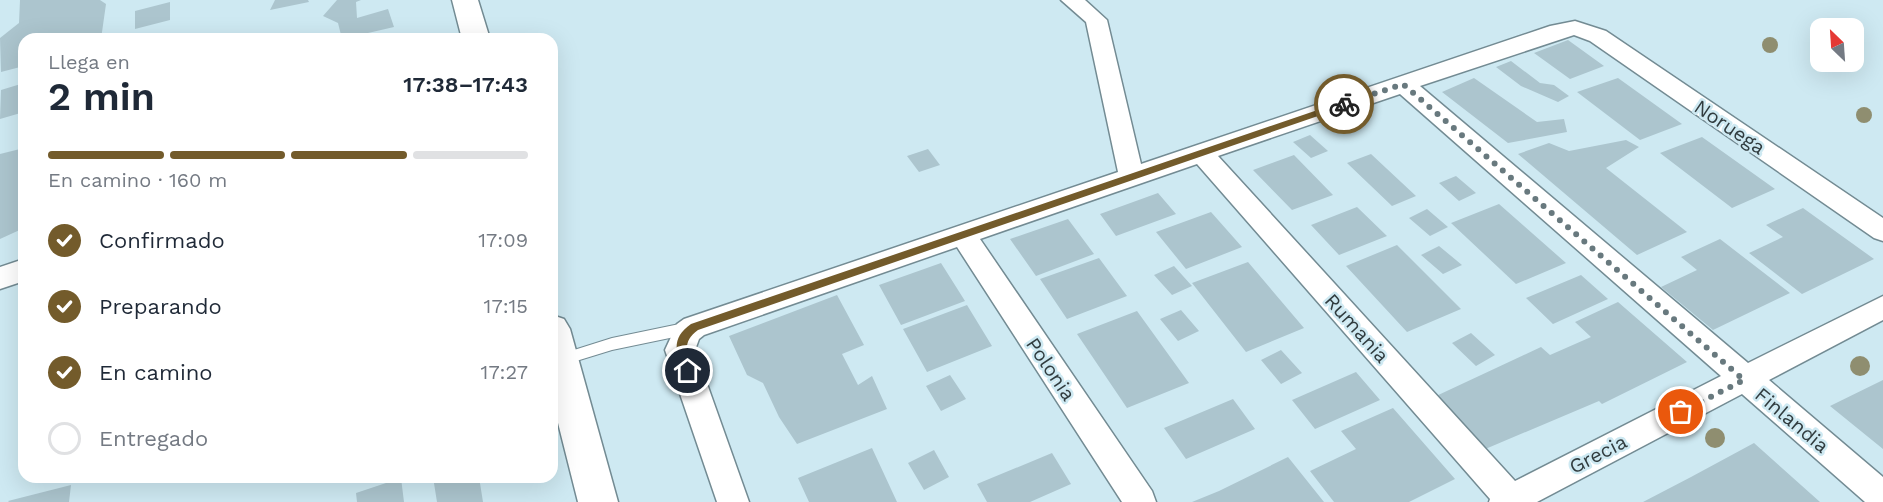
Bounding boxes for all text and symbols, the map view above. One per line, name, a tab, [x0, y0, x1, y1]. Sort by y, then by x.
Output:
north arrow	[1810, 18, 1864, 72]
map controls	[1810, 18, 1864, 72]
text: Llega en	[48, 50, 130, 74]
text: 17:38–17:43	[403, 72, 528, 97]
text: 2 min	[48, 74, 155, 119]
courier	[1314, 74, 1374, 134]
icon: bike	[1328, 88, 1361, 121]
street label: Noruega	[1690, 95, 1770, 159]
text: En camino · 160 m	[48, 168, 227, 192]
icon: check	[48, 224, 81, 257]
text: Confirmado	[99, 228, 225, 253]
text: 17:09	[478, 228, 528, 252]
street label: Rumania	[1320, 288, 1394, 368]
icon: check	[48, 290, 81, 323]
text: Preparando	[99, 294, 222, 319]
text: 17:15	[484, 294, 528, 318]
street label: Polonia	[1021, 333, 1081, 405]
pin	[662, 345, 713, 396]
icon: home	[671, 354, 704, 387]
icon: check	[48, 356, 81, 389]
text: En camino	[99, 360, 213, 385]
text: 17:27	[481, 360, 528, 384]
street label: Finlandia	[1750, 382, 1834, 458]
pin	[1655, 386, 1706, 437]
icon: bag	[1664, 395, 1697, 428]
text: Entregado	[99, 426, 208, 451]
street label: Grecia	[1565, 429, 1631, 479]

